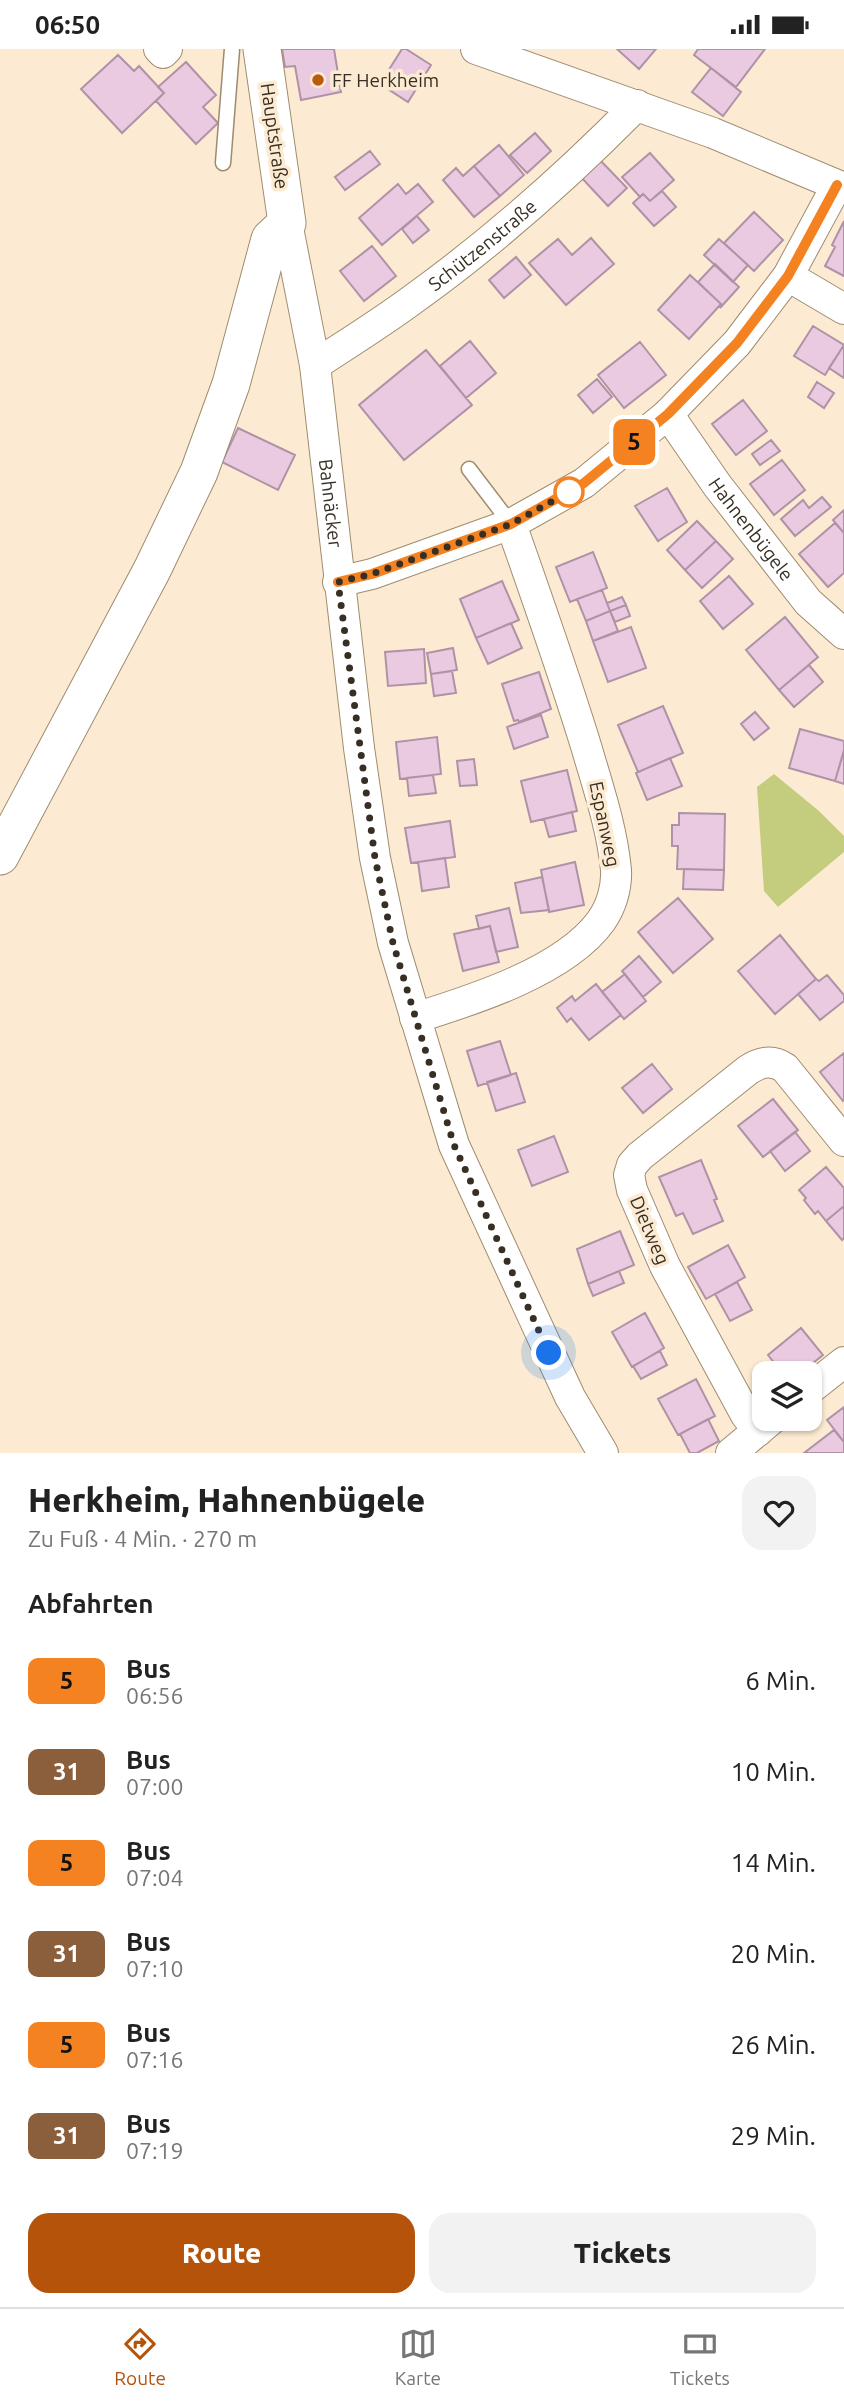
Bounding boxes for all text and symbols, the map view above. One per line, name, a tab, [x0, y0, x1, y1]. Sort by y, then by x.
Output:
text: 06:50	[35, 10, 100, 39]
place label: FF Herkheim	[332, 69, 439, 91]
marker: FF Herkheim	[310, 72, 326, 88]
street label: Hauptstraße	[257, 81, 293, 191]
street label: Schützenstraße	[424, 195, 541, 295]
line badge: 5	[611, 419, 657, 465]
text: 5	[627, 428, 641, 455]
street label: Bahnäcker	[315, 458, 347, 549]
street label: Hahnenbügele	[704, 473, 798, 585]
unlabelled marker	[554, 477, 584, 507]
street label: Espanweg	[585, 779, 625, 869]
street label: Dietweg	[626, 1192, 674, 1268]
your location	[531, 1335, 566, 1370]
map controls	[752, 1361, 822, 1431]
button: layers	[752, 1361, 822, 1431]
button: heart	[742, 1476, 816, 1550]
text: Herkheim, Hahnenbügele	[28, 1481, 425, 1518]
text: Zu Fuß · 4 Min. · 270 m	[28, 1526, 257, 1551]
text: Abfahrten	[28, 1589, 153, 1618]
text: Bus	[126, 1654, 171, 1683]
text: 6 Min.	[745, 1666, 816, 1695]
text: 5	[60, 1667, 73, 1694]
text: 06:56	[126, 1683, 184, 1708]
text: Bus	[126, 1745, 171, 1774]
text: 10 Min.	[731, 1757, 816, 1786]
text: 31	[53, 1758, 80, 1785]
text: 07:00	[126, 1774, 184, 1799]
text: Bus	[126, 1836, 171, 1865]
text: 14 Min.	[731, 1848, 816, 1877]
text: 5	[60, 1849, 73, 1876]
text: 07:04	[126, 1865, 184, 1890]
text: Bus	[126, 1927, 171, 1956]
text: 20 Min.	[731, 1939, 816, 1968]
text: 31	[53, 1940, 80, 1967]
text: 07:10	[126, 1956, 184, 1981]
text: Bus	[126, 2018, 171, 2047]
text: 26 Min.	[731, 2030, 816, 2059]
text: 5	[60, 2031, 73, 2058]
text: 07:16	[126, 2047, 184, 2072]
text: Bus	[126, 2109, 171, 2138]
text: 29 Min.	[731, 2121, 816, 2150]
text: 31	[53, 2122, 80, 2149]
text: 07:19	[126, 2138, 184, 2163]
button: Route	[28, 2213, 415, 2293]
button: Tickets	[429, 2213, 816, 2293]
tab: Route	[114, 2325, 166, 2389]
tab: Karte	[395, 2325, 441, 2389]
tab: Tickets	[670, 2325, 730, 2389]

